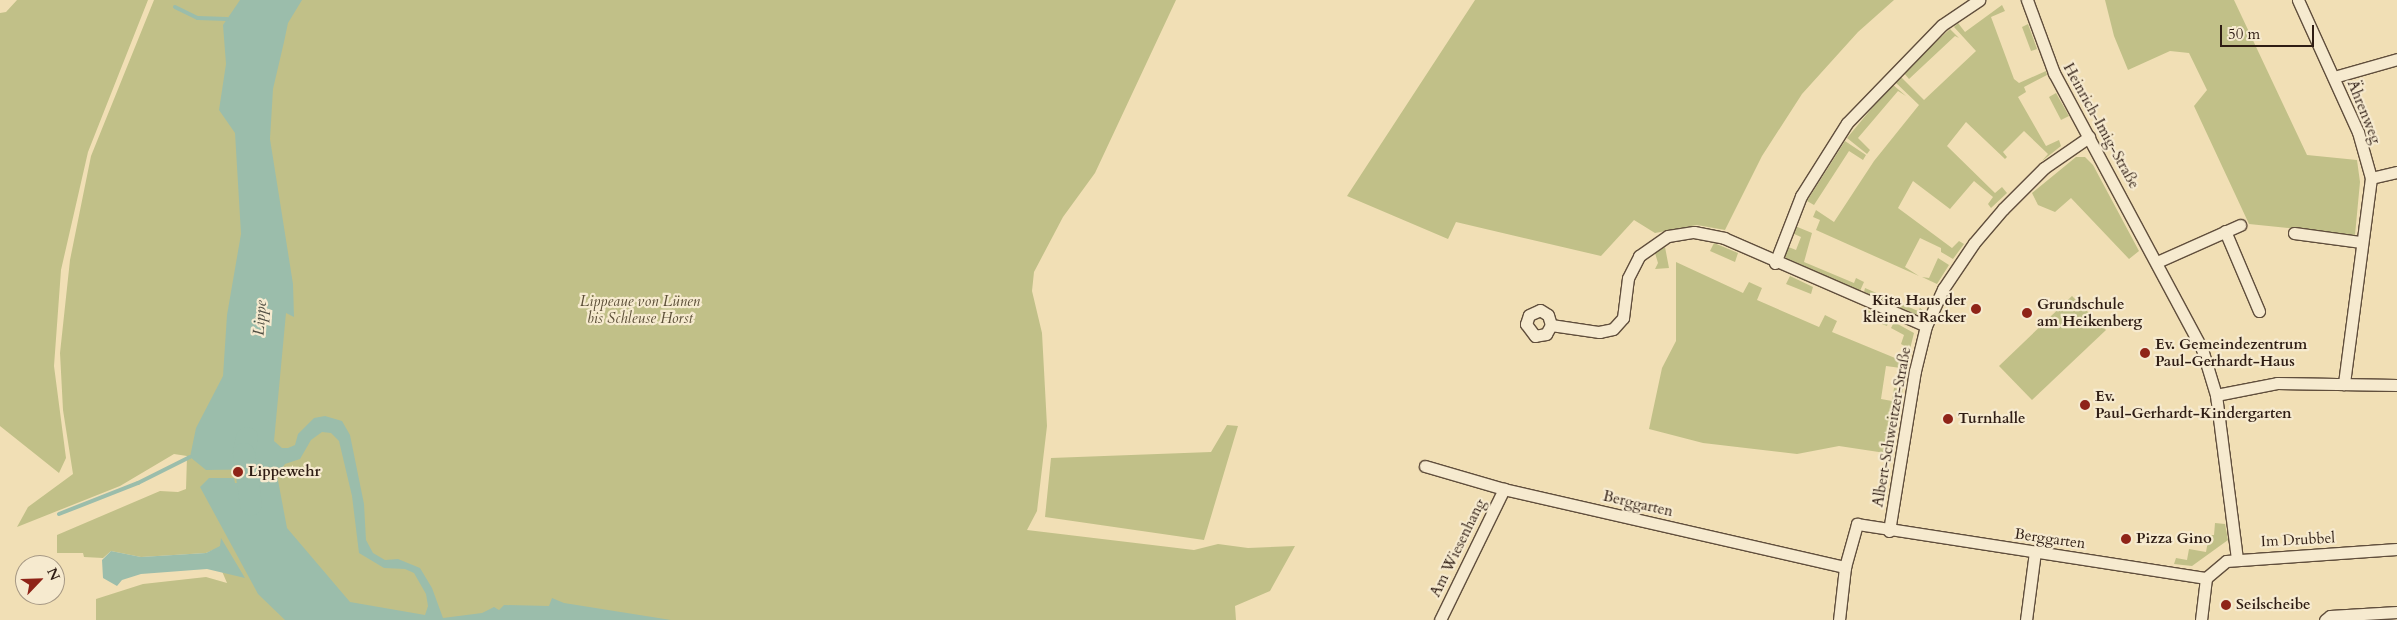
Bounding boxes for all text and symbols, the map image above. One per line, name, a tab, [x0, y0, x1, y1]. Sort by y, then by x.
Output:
scale bar	[2222, 15, 2316, 47]
text: 50 m	[2228, 24, 2260, 44]
street label: Heinrich-Imig-Straße	[2059, 60, 2143, 192]
street label: Ährenweg	[2343, 78, 2385, 146]
place label: Kita Haus der kleinen Racker	[1863, 291, 1966, 326]
park label: Lippeaue von Lünen bis Schleuse Horst	[580, 292, 700, 327]
place label: Grundschule am Heikenberg	[2037, 295, 2142, 330]
water label: Lippe	[249, 300, 271, 336]
marker: Kita Haus der kleinen Racker	[1970, 303, 1982, 315]
marker: Grundschule am Heikenberg	[2021, 307, 2033, 319]
place label: Ev. Gemeindezentrum Paul-Gerhardt-Haus	[2155, 335, 2307, 370]
street label: Albert-Schweitzer-Straße	[1869, 346, 1915, 508]
marker: Ev. Gemeindezentrum Paul-Gerhardt-Haus	[2139, 347, 2151, 359]
place label: Ev. Paul-Gerhardt-Kindergarten	[2095, 387, 2292, 422]
marker: Ev. Paul-Gerhardt-Kindergarten	[2079, 399, 2091, 411]
place label: Turnhalle	[1958, 410, 2026, 428]
marker: Turnhalle	[1942, 413, 1954, 425]
place label: Lippewehr	[248, 463, 321, 481]
marker: Lippewehr	[232, 466, 244, 478]
street label: Berggarten	[1601, 487, 1675, 521]
street label: Am Wiesenhang	[1426, 496, 1490, 600]
street label: Berggarten	[2013, 525, 2087, 553]
street label: Im Drubbel	[2260, 529, 2336, 551]
place label: Pizza Gino	[2136, 530, 2212, 548]
marker: Pizza Gino	[2120, 533, 2132, 545]
north arrow	[15, 555, 65, 605]
text: N	[42, 565, 64, 584]
place label: Seilscheibe	[2236, 596, 2310, 614]
marker: Seilscheibe	[2220, 599, 2232, 611]

